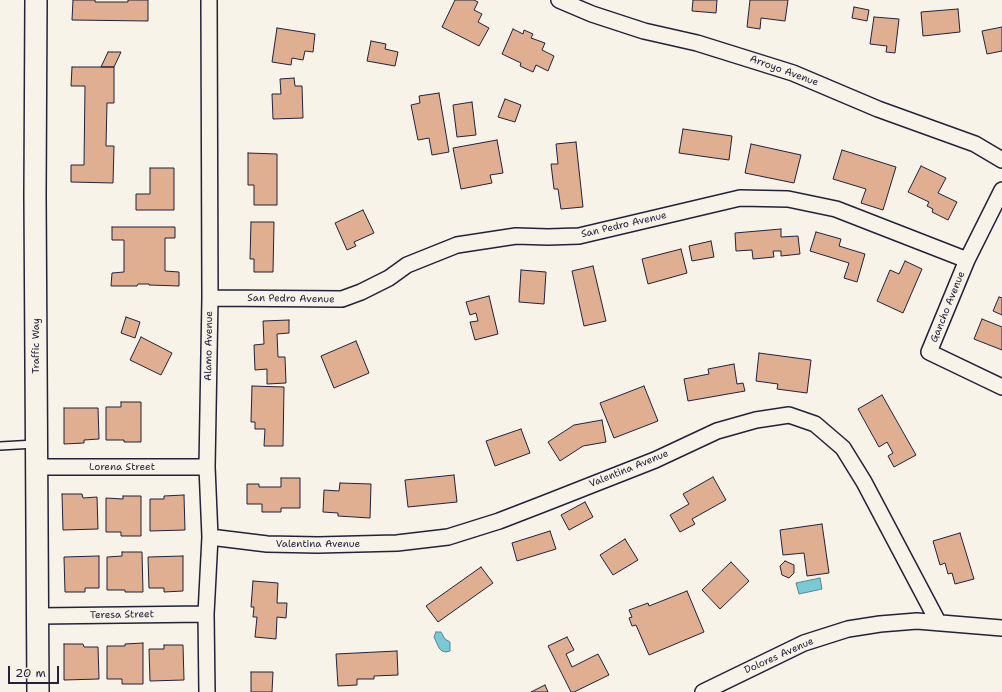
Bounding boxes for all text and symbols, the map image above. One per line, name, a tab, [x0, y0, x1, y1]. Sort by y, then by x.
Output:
street label: Arroyo Avenue	[748, 53, 820, 89]
street label: San Pedro Avenue	[580, 209, 668, 241]
street label: Gancho Avenue	[928, 270, 968, 344]
street label: San Pedro Avenue	[247, 292, 335, 306]
street label: Alamo Avenue	[202, 311, 216, 381]
street label: Traffic Way	[30, 318, 42, 374]
street label: Valentina Avenue	[588, 448, 670, 490]
street label: Lorena Street	[89, 461, 155, 473]
street label: Valentina Avenue	[276, 538, 360, 550]
street label: Teresa Street	[90, 608, 154, 622]
street label: Dolores Avenue	[742, 635, 816, 677]
scale bar	[10, 658, 61, 684]
text: 20 m	[15, 665, 46, 681]

